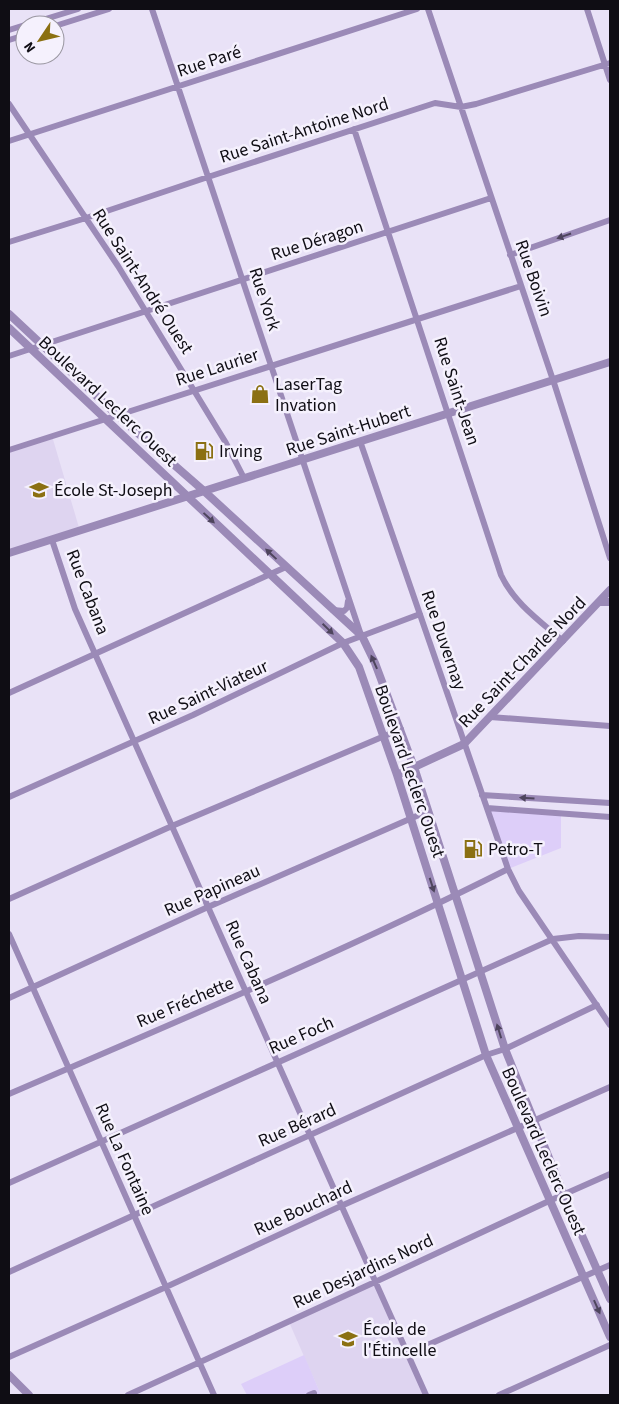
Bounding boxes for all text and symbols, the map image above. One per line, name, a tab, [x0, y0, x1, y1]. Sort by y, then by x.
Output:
north arrow	[15, 15, 65, 65]
text: N	[19, 37, 41, 56]
street label: Rue Paré	[174, 39, 244, 84]
street label: Rue Saint-Antoine Nord	[216, 91, 392, 170]
street label: Rue Saint-André Ouest	[86, 204, 199, 359]
street label: Rue Déragon	[268, 214, 367, 267]
one-way arrow	[556, 232, 571, 240]
street label: Rue Boivin	[509, 236, 558, 320]
street label: Rue York	[243, 264, 287, 334]
street label: Boulevard Leclerc Ouest	[33, 330, 183, 472]
street label: Rue Saint-Jean	[427, 334, 486, 449]
street label: Rue Laurier	[172, 342, 263, 393]
place label: LaserTag Invation	[275, 372, 342, 418]
shop icon: LaserTag Invation	[249, 383, 271, 405]
street label: Rue Saint-Hubert	[283, 399, 414, 462]
place label: Irving	[219, 439, 262, 464]
fuel station icon: Irving	[193, 440, 215, 462]
place label: École St-Joseph	[54, 478, 173, 503]
school or university icon: École St-Joseph	[28, 479, 50, 501]
one-way arrow	[203, 512, 215, 524]
street label: Rue Cabana	[60, 546, 115, 638]
one-way arrow	[266, 548, 278, 560]
street label: Rue Duvernay	[415, 587, 473, 694]
street label: Rue Saint-Charles Nord	[453, 591, 592, 734]
one-way arrow	[322, 623, 334, 635]
street label: Rue Saint-Viateur	[144, 653, 273, 731]
one-way arrow	[370, 655, 378, 669]
street label: Boulevard Leclerc Ouest	[368, 681, 451, 861]
one-way arrow	[518, 793, 534, 801]
place label: Petro-T	[488, 837, 543, 862]
fuel station icon: Petro-T	[462, 838, 484, 860]
street label: Rue Papineau	[160, 858, 264, 923]
one-way arrow	[429, 878, 437, 893]
street label: Rue Cabana	[219, 916, 278, 1008]
street label: Rue Fréchette	[133, 971, 238, 1034]
street label: Rue Foch	[265, 1010, 338, 1061]
one-way arrow	[495, 1024, 503, 1039]
street label: Boulevard Leclerc Ouest	[495, 1063, 592, 1239]
street label: Rue Bérard	[254, 1097, 340, 1154]
street label: Rue La Fontaine	[89, 1099, 160, 1219]
street label: Rue Bouchard	[250, 1175, 356, 1242]
street label: Rue Desjardins Nord	[289, 1228, 438, 1315]
one-way arrow	[593, 1300, 601, 1314]
place label: École de l'Étincelle	[363, 1317, 436, 1363]
school or university icon: École de l'Étincelle	[337, 1328, 359, 1350]

